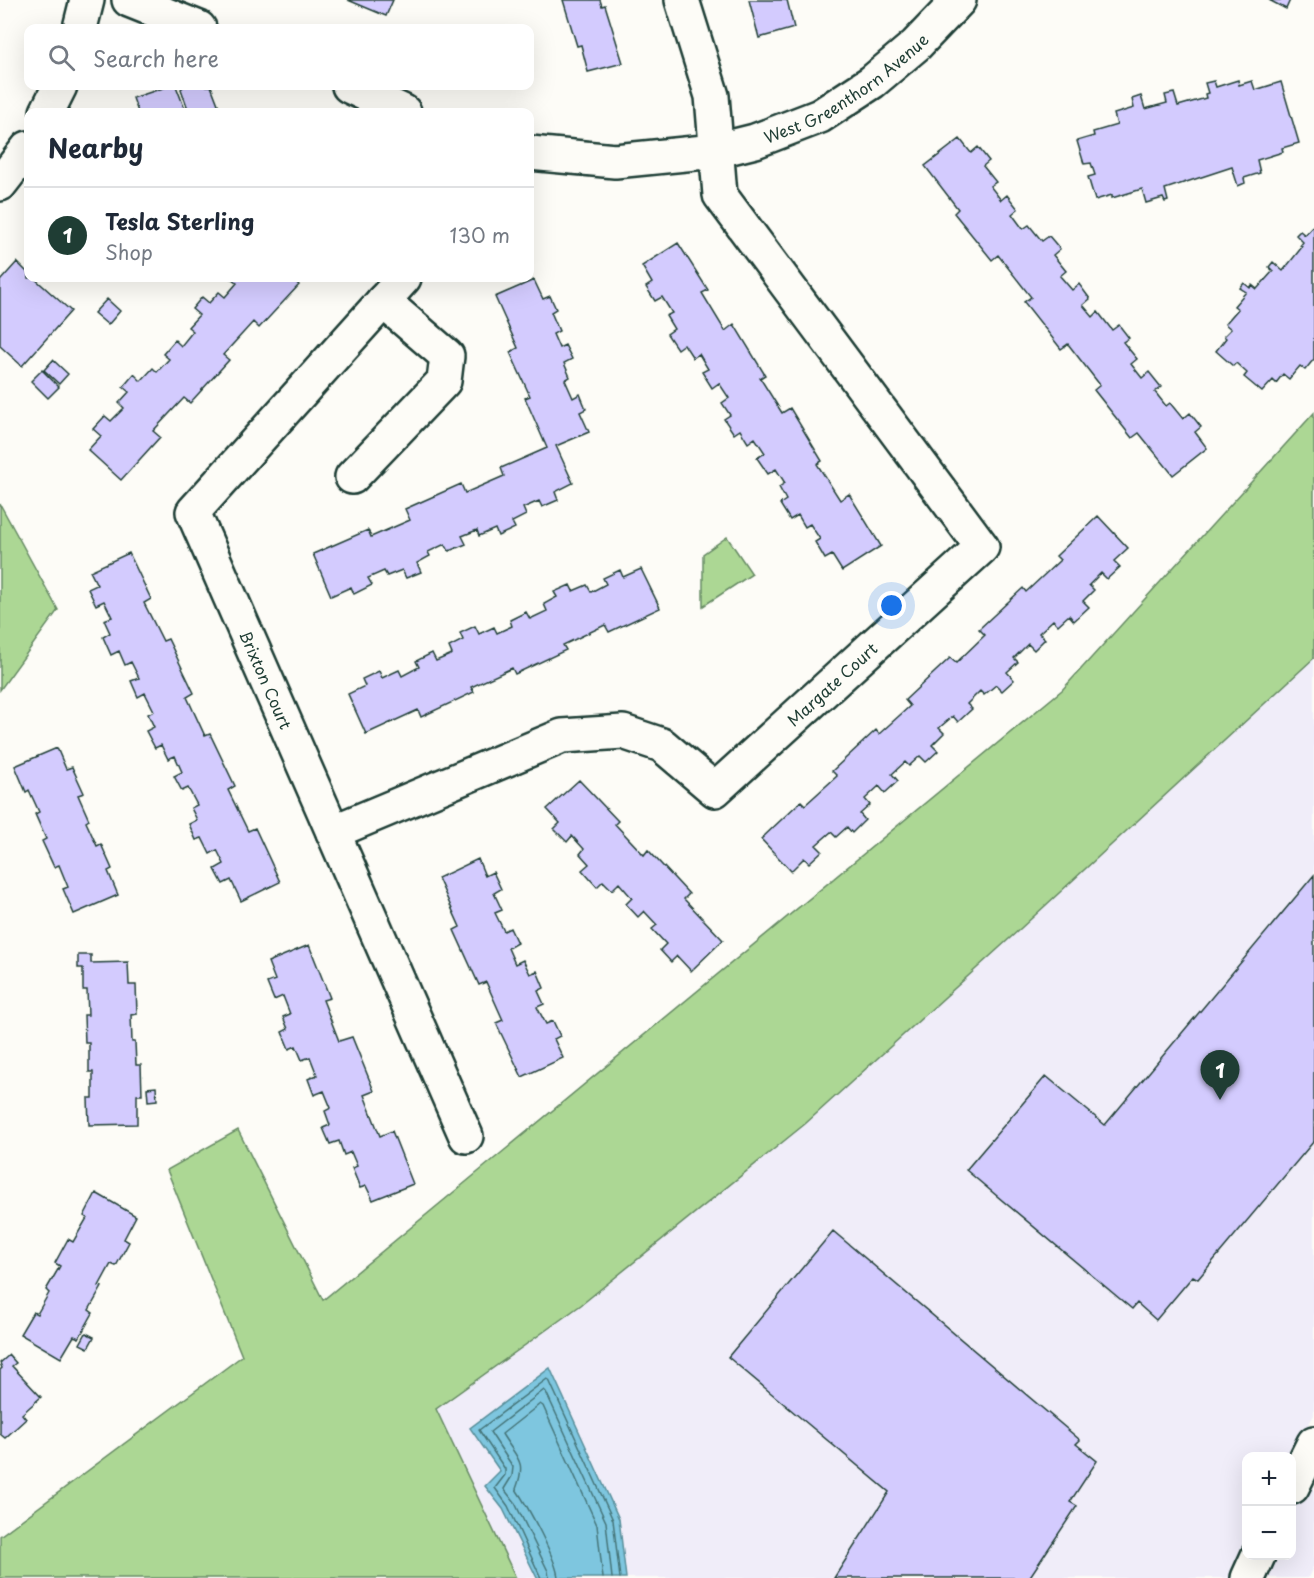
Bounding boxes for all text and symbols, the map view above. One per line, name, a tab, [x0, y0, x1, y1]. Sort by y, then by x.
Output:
search box	[24, 24, 534, 90]
street label: West Greenthorn Avenue	[760, 27, 933, 149]
icon: search	[45, 41, 78, 74]
text: Search here	[93, 41, 219, 74]
text: Nearby	[48, 128, 143, 167]
text: Tesla Sterling	[105, 204, 254, 237]
text: 1	[63, 220, 72, 250]
text: 130 m	[450, 220, 510, 250]
text: Shop	[105, 237, 153, 267]
your location	[877, 591, 906, 620]
street label: Brixton Court	[234, 626, 299, 733]
street label: Margate Court	[781, 636, 883, 731]
pin: 1	[1200, 1050, 1240, 1100]
map controls	[1242, 1452, 1296, 1560]
button: +	[1242, 1452, 1296, 1506]
button: −	[1242, 1506, 1296, 1560]

